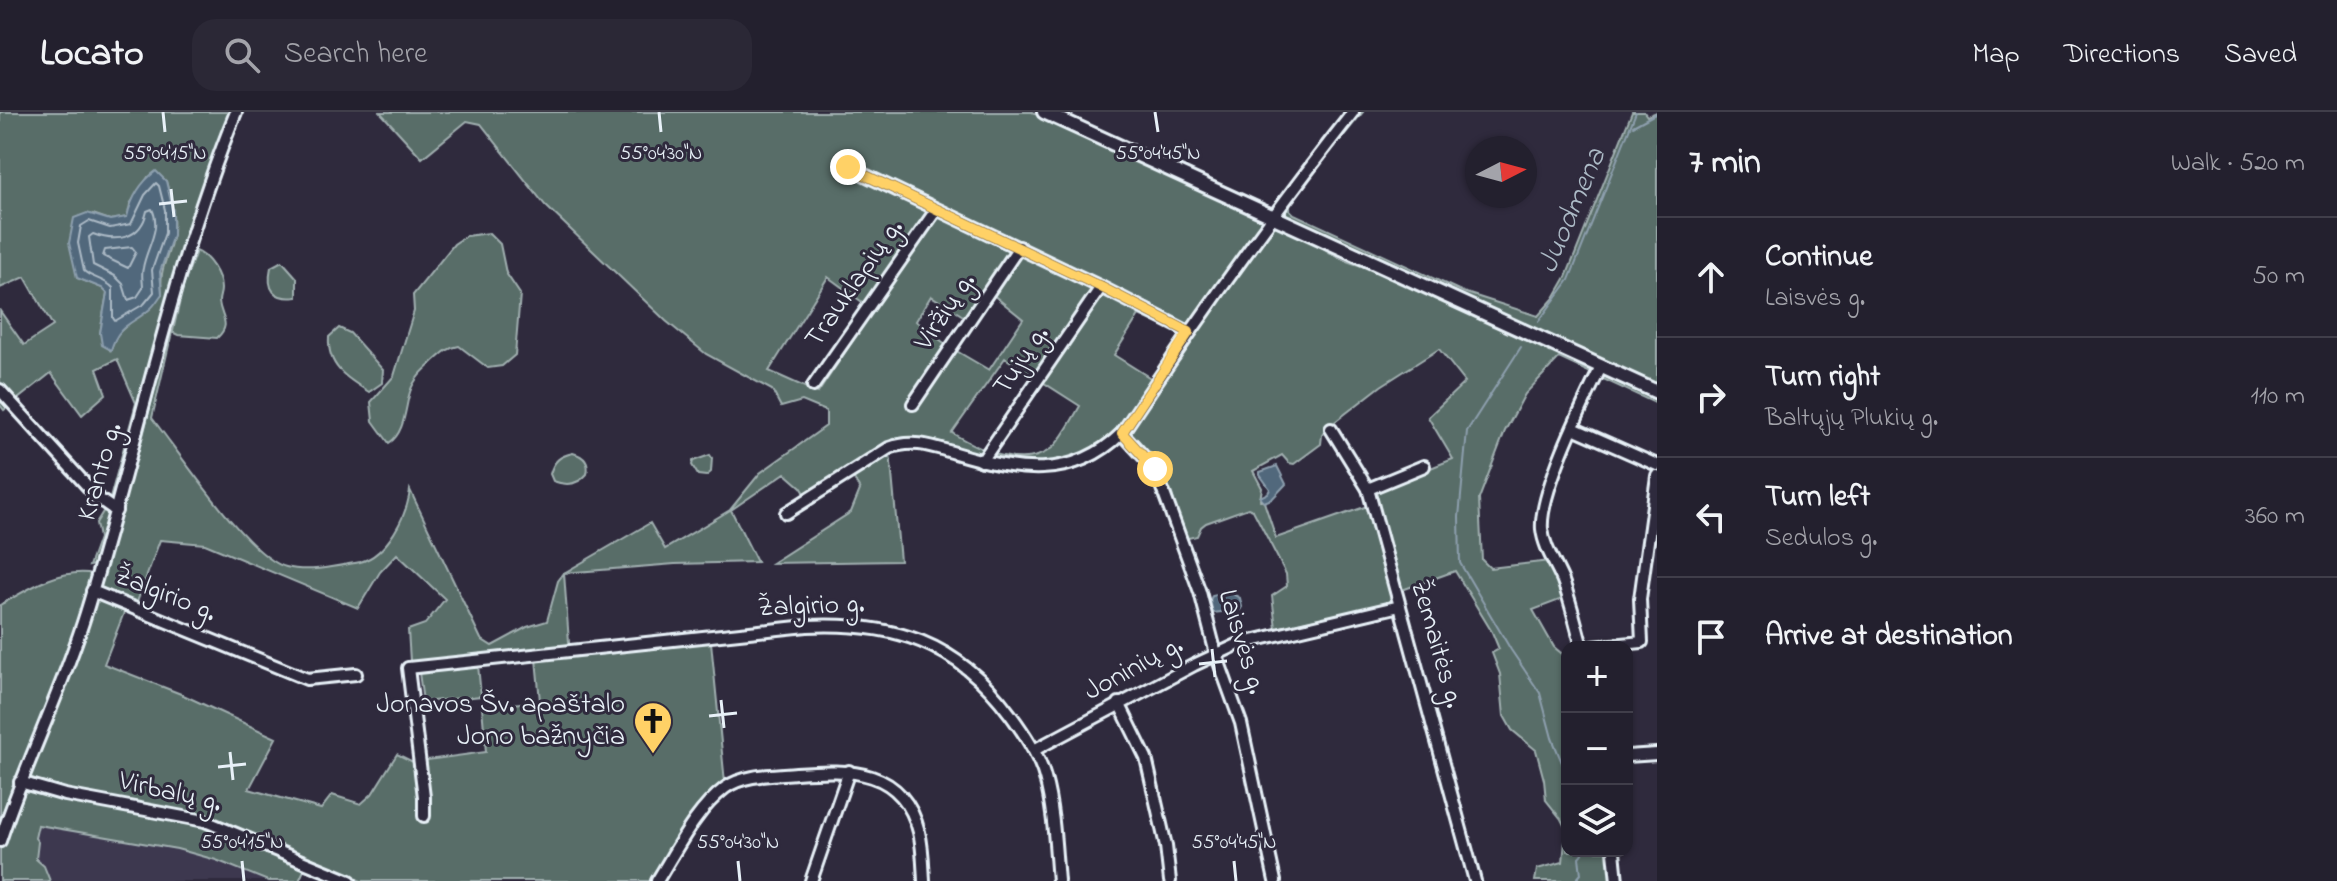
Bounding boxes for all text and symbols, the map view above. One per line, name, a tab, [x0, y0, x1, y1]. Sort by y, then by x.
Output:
search box	[192, 19, 752, 91]
text: Locato	[40, 27, 144, 83]
icon: search	[220, 33, 264, 77]
text: Search here	[284, 33, 427, 77]
text: Map	[1972, 35, 2020, 76]
text: Directions	[2064, 35, 2180, 76]
text: Saved	[2224, 35, 2297, 76]
north arrow	[1465, 136, 1537, 208]
text: 7 min	[1689, 139, 1761, 189]
text: 55°04'15"N	[123, 140, 207, 169]
text: 55°04'30"N	[620, 140, 702, 169]
text: 55°04'45"N	[1115, 140, 1201, 169]
water label: Juodmena	[1527, 141, 1619, 280]
text: Walk · 520 m	[2171, 145, 2305, 183]
route end	[830, 149, 866, 185]
street label: Trauklapių g.	[795, 211, 915, 357]
text: Continue	[1765, 236, 1873, 280]
icon: ahead	[1689, 255, 1733, 299]
text: 50 m	[2252, 258, 2305, 296]
street label: Viržių g.	[904, 265, 987, 360]
text: Laisvės g.	[1765, 280, 1865, 318]
street label: Tujų g.	[983, 318, 1061, 404]
text: Turn right	[1765, 356, 1880, 400]
icon: right	[1689, 375, 1733, 419]
text: 110 m	[2251, 378, 2305, 416]
text: Baltųjų Plukių g.	[1765, 400, 1938, 438]
street label: Kranto g.	[67, 418, 135, 526]
route start	[1137, 451, 1173, 487]
text: Turn left	[1765, 476, 1870, 520]
icon: left	[1689, 495, 1733, 539]
text: 360 m	[2245, 498, 2305, 536]
text: Sedulos g.	[1765, 520, 1877, 558]
street label: Žalgirio g.	[108, 556, 222, 634]
street label: Žemaitės g.	[1398, 575, 1474, 713]
street label: Žalgirio g.	[757, 585, 865, 629]
street label: Laisvės g.	[1206, 585, 1276, 699]
icon: arrive	[1689, 615, 1733, 659]
text: Arrive at destination	[1765, 615, 2013, 659]
street label: Joninių g.	[1077, 626, 1191, 712]
map controls	[1561, 641, 1633, 857]
button: +	[1561, 641, 1633, 713]
place label: Jonavos Šv. apaštalo Jono bažnyčia	[376, 685, 625, 758]
church icon: Jonavos Šv. apaštalo Jono bažnyčia	[632, 700, 674, 755]
button: −	[1561, 713, 1633, 785]
street label: Virbalų g.	[114, 761, 225, 825]
button: layers	[1561, 785, 1633, 857]
text: 55°04'15"N	[200, 829, 284, 858]
text: 55°04'30"N	[697, 829, 779, 858]
text: 55°04'45"N	[1191, 829, 1277, 858]

